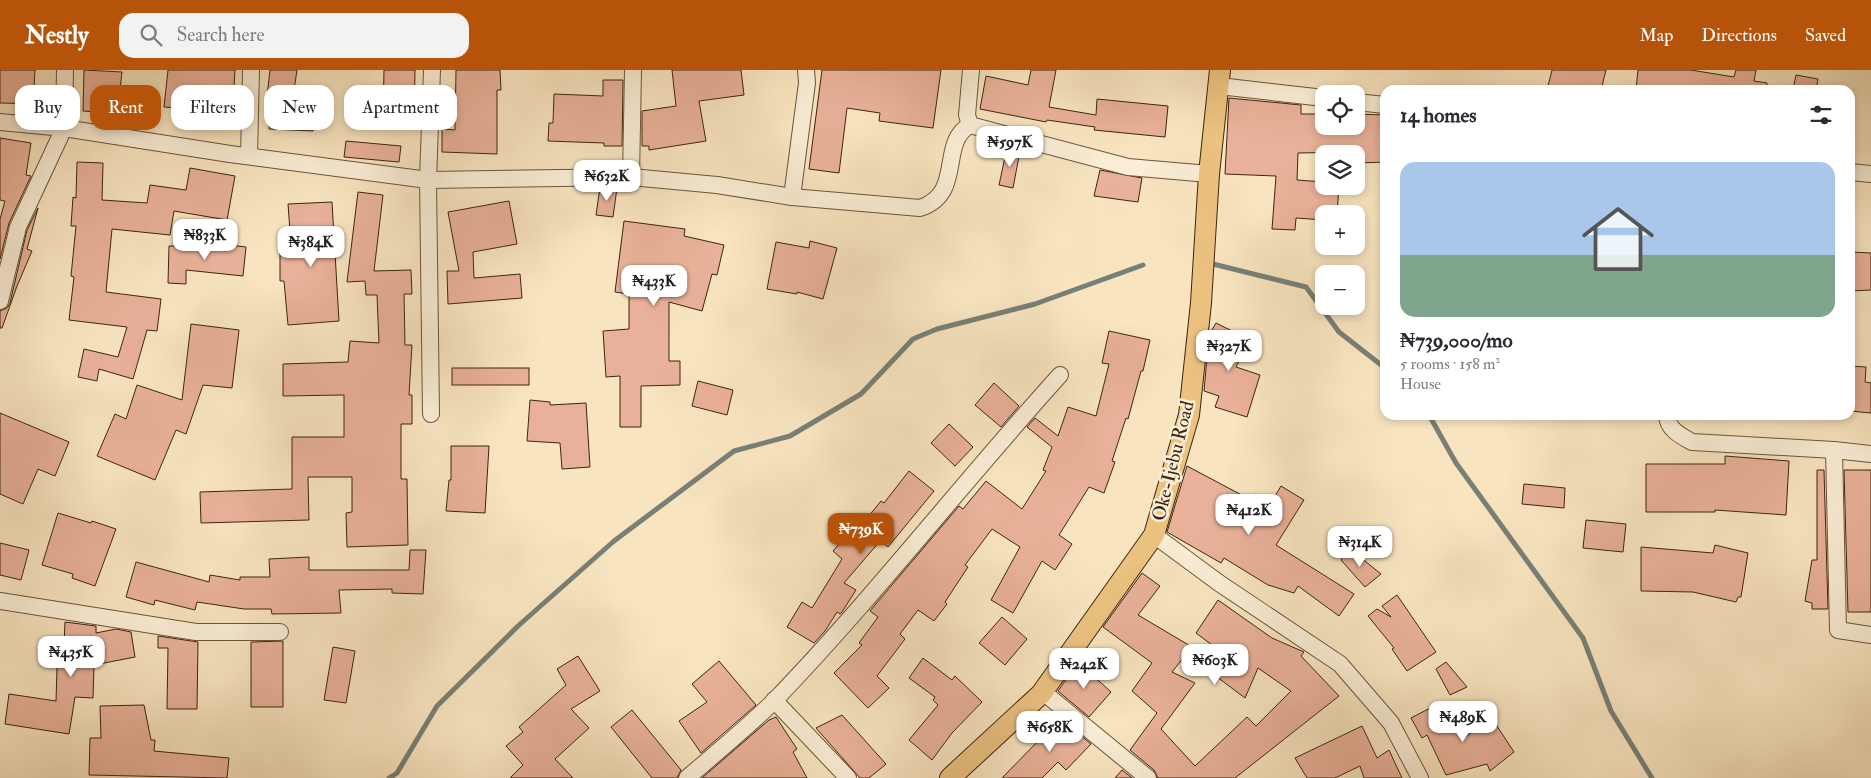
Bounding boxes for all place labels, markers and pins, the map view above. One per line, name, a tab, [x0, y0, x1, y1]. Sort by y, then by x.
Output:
pin: ₦597K	[975, 126, 1045, 168]
pin: ₦632K	[572, 160, 642, 202]
pin: ₦833K	[170, 218, 240, 261]
pin: ₦384K	[276, 226, 346, 268]
pin: ₦433K	[619, 264, 689, 307]
pin: ₦327K	[1194, 330, 1264, 372]
pin: ₦412K	[1214, 494, 1284, 536]
pin: ₦739K	[826, 512, 896, 555]
pin: ₦314K	[1325, 526, 1395, 568]
pin: ₦435K	[36, 636, 106, 678]
pin: ₦603K	[1180, 644, 1250, 686]
pin: ₦242K	[1049, 648, 1119, 690]
pin: ₦489K	[1428, 700, 1498, 743]
pin: ₦658K	[1015, 710, 1085, 753]

